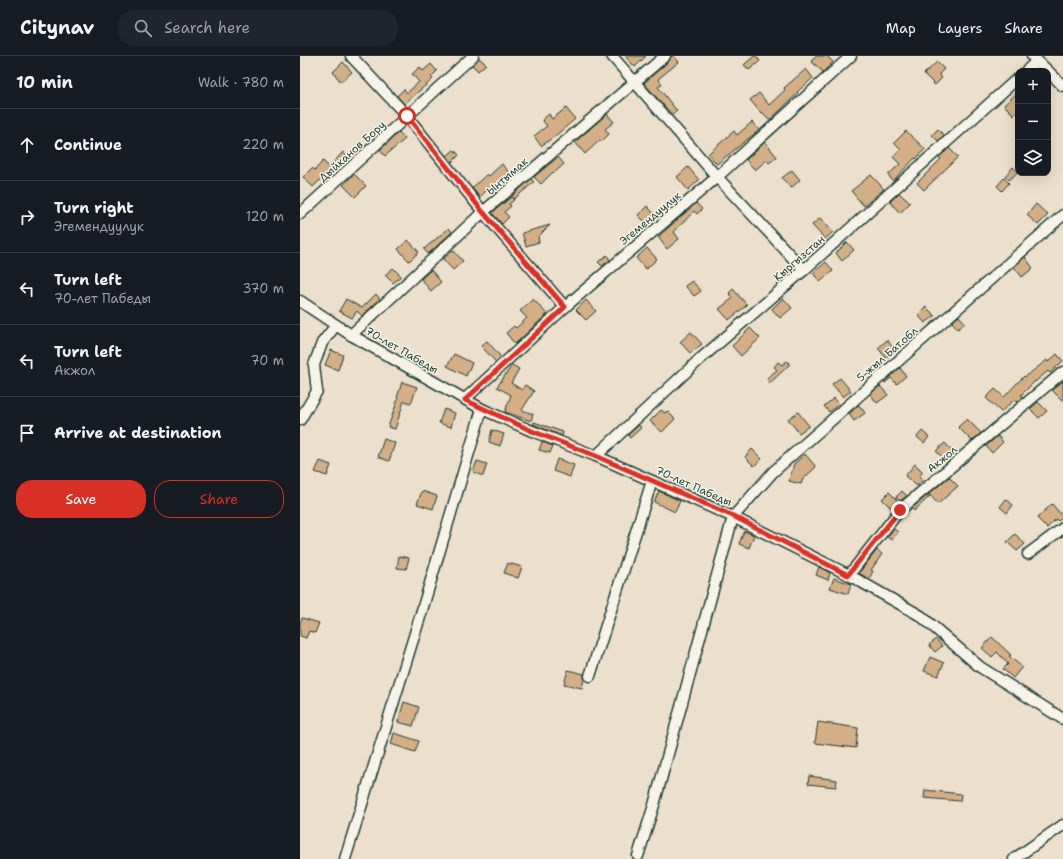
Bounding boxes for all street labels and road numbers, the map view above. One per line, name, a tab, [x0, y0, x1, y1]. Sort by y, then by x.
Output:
street label: Дыйканов Бору	[316, 117, 389, 185]
street label: Ынтымак	[483, 154, 531, 199]
street label: Эгемендуулук	[616, 188, 684, 249]
street label: Кыргызстан	[771, 232, 828, 285]
street label: 70-лет Пабеды	[362, 323, 441, 377]
street label: 5-жыл Бат.обл	[853, 324, 921, 385]
street label: Акжол	[924, 442, 960, 476]
street label: 70-лет Пабеды	[653, 463, 734, 510]

